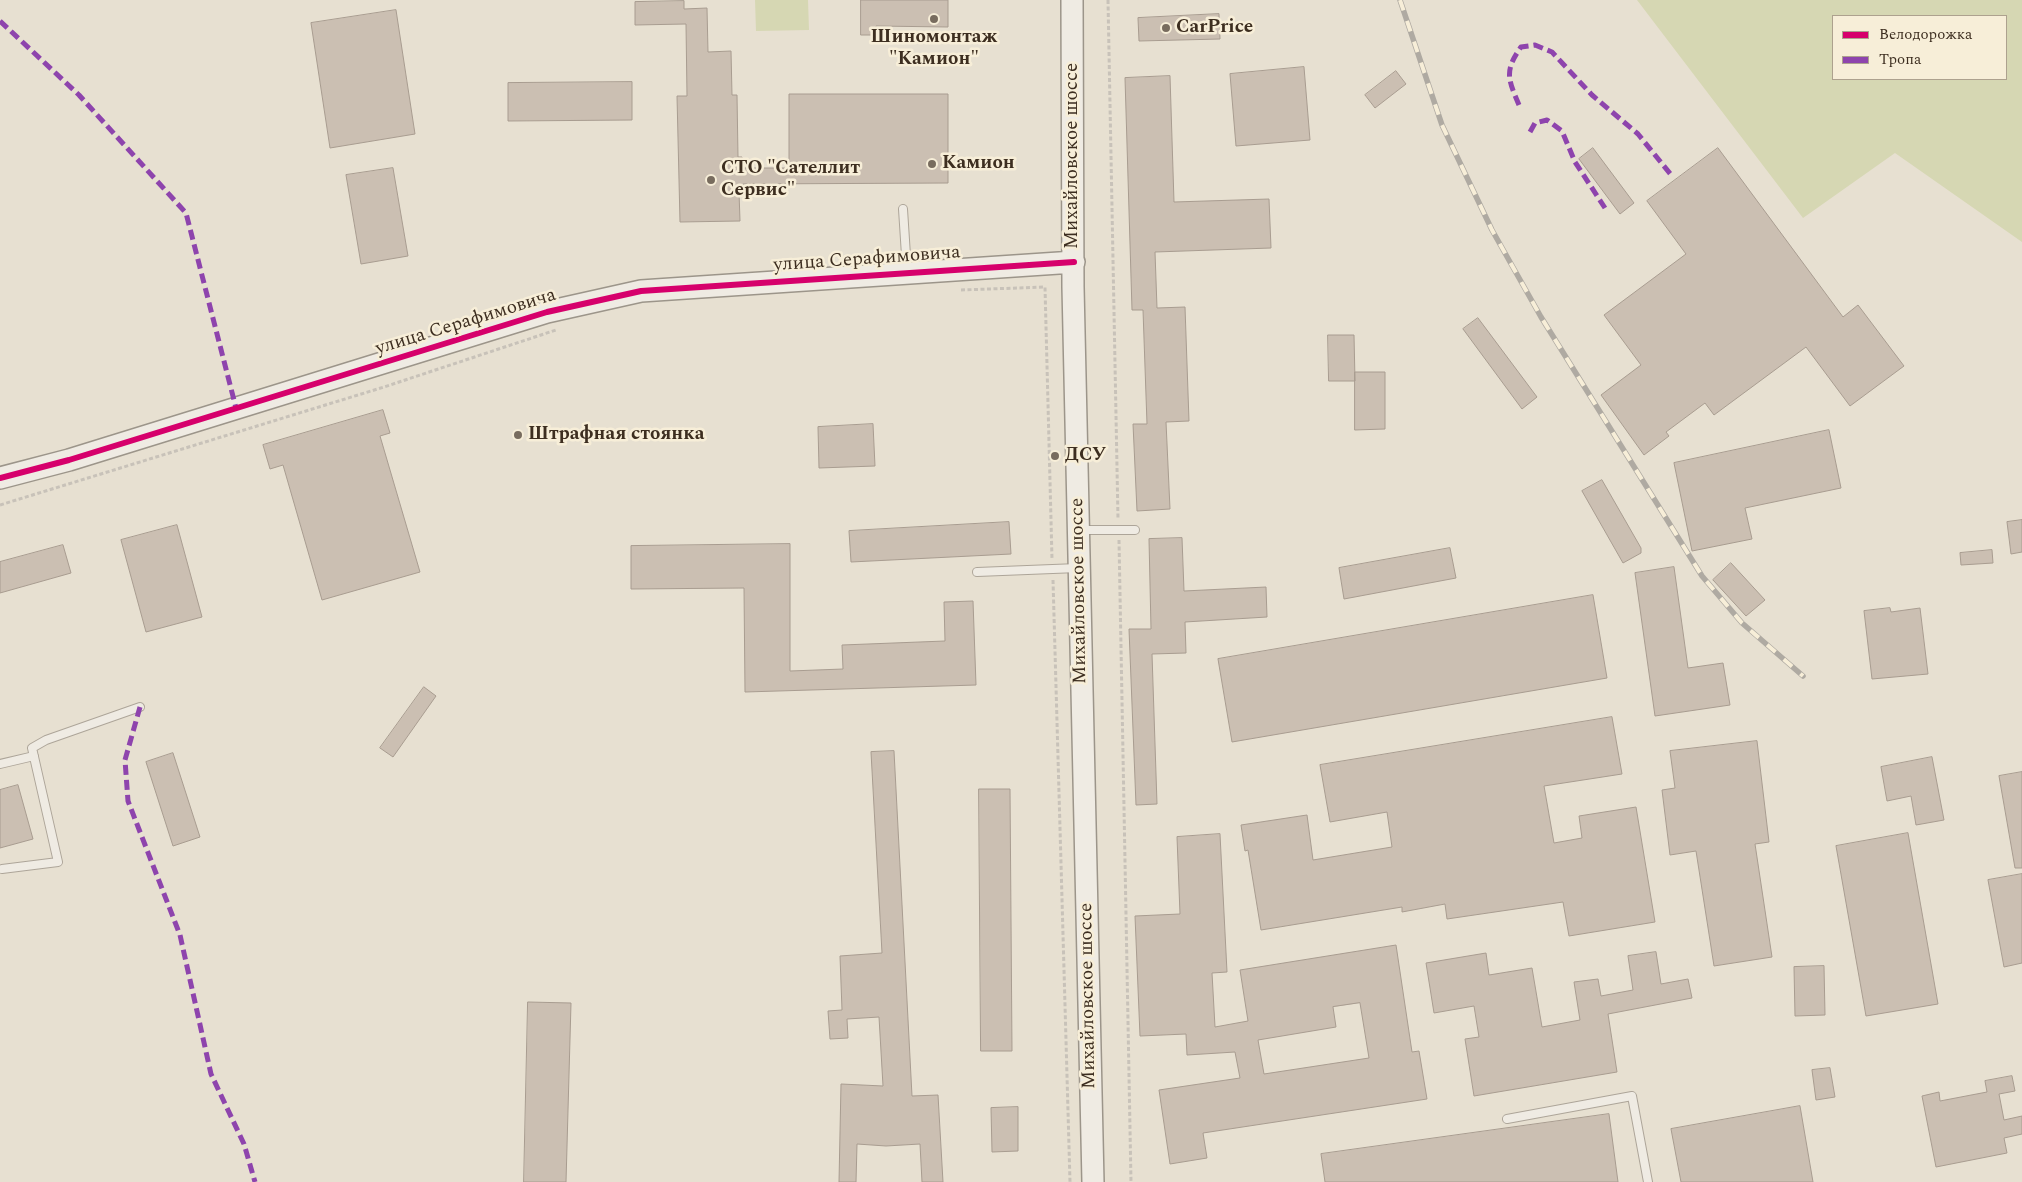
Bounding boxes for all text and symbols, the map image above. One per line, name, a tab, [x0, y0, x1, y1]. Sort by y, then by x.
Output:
marker: Шиномонтаж "Камион"	[928, 13, 940, 25]
legend	[1832, 15, 2007, 80]
place label: CarPrice	[1176, 17, 1253, 39]
marker: CarPrice	[1160, 22, 1172, 34]
text: Велодорожка	[1879, 23, 1972, 46]
place label: Шиномонтаж "Камион"	[871, 27, 997, 71]
text: Тропа	[1879, 48, 1921, 71]
street label: Михайловское шоссе	[1062, 63, 1084, 249]
place label: Камион	[942, 153, 1015, 175]
place label: СТО "Сателлит Сервис"	[721, 158, 860, 202]
marker: Камион	[926, 158, 938, 170]
marker: СТО "Сателлит Сервис"	[705, 174, 717, 186]
street label: улица Серафимовича	[773, 242, 961, 278]
street label: улица Серафимовича	[373, 285, 559, 361]
place label: Штрафная стоянка	[528, 424, 704, 446]
marker: Штрафная стоянка	[512, 429, 524, 441]
place label: ДСУ	[1065, 445, 1106, 467]
marker: ДСУ	[1049, 450, 1061, 462]
street label: Михайловское шоссе	[1067, 498, 1093, 684]
street label: Михайловское шоссе	[1076, 903, 1102, 1089]

